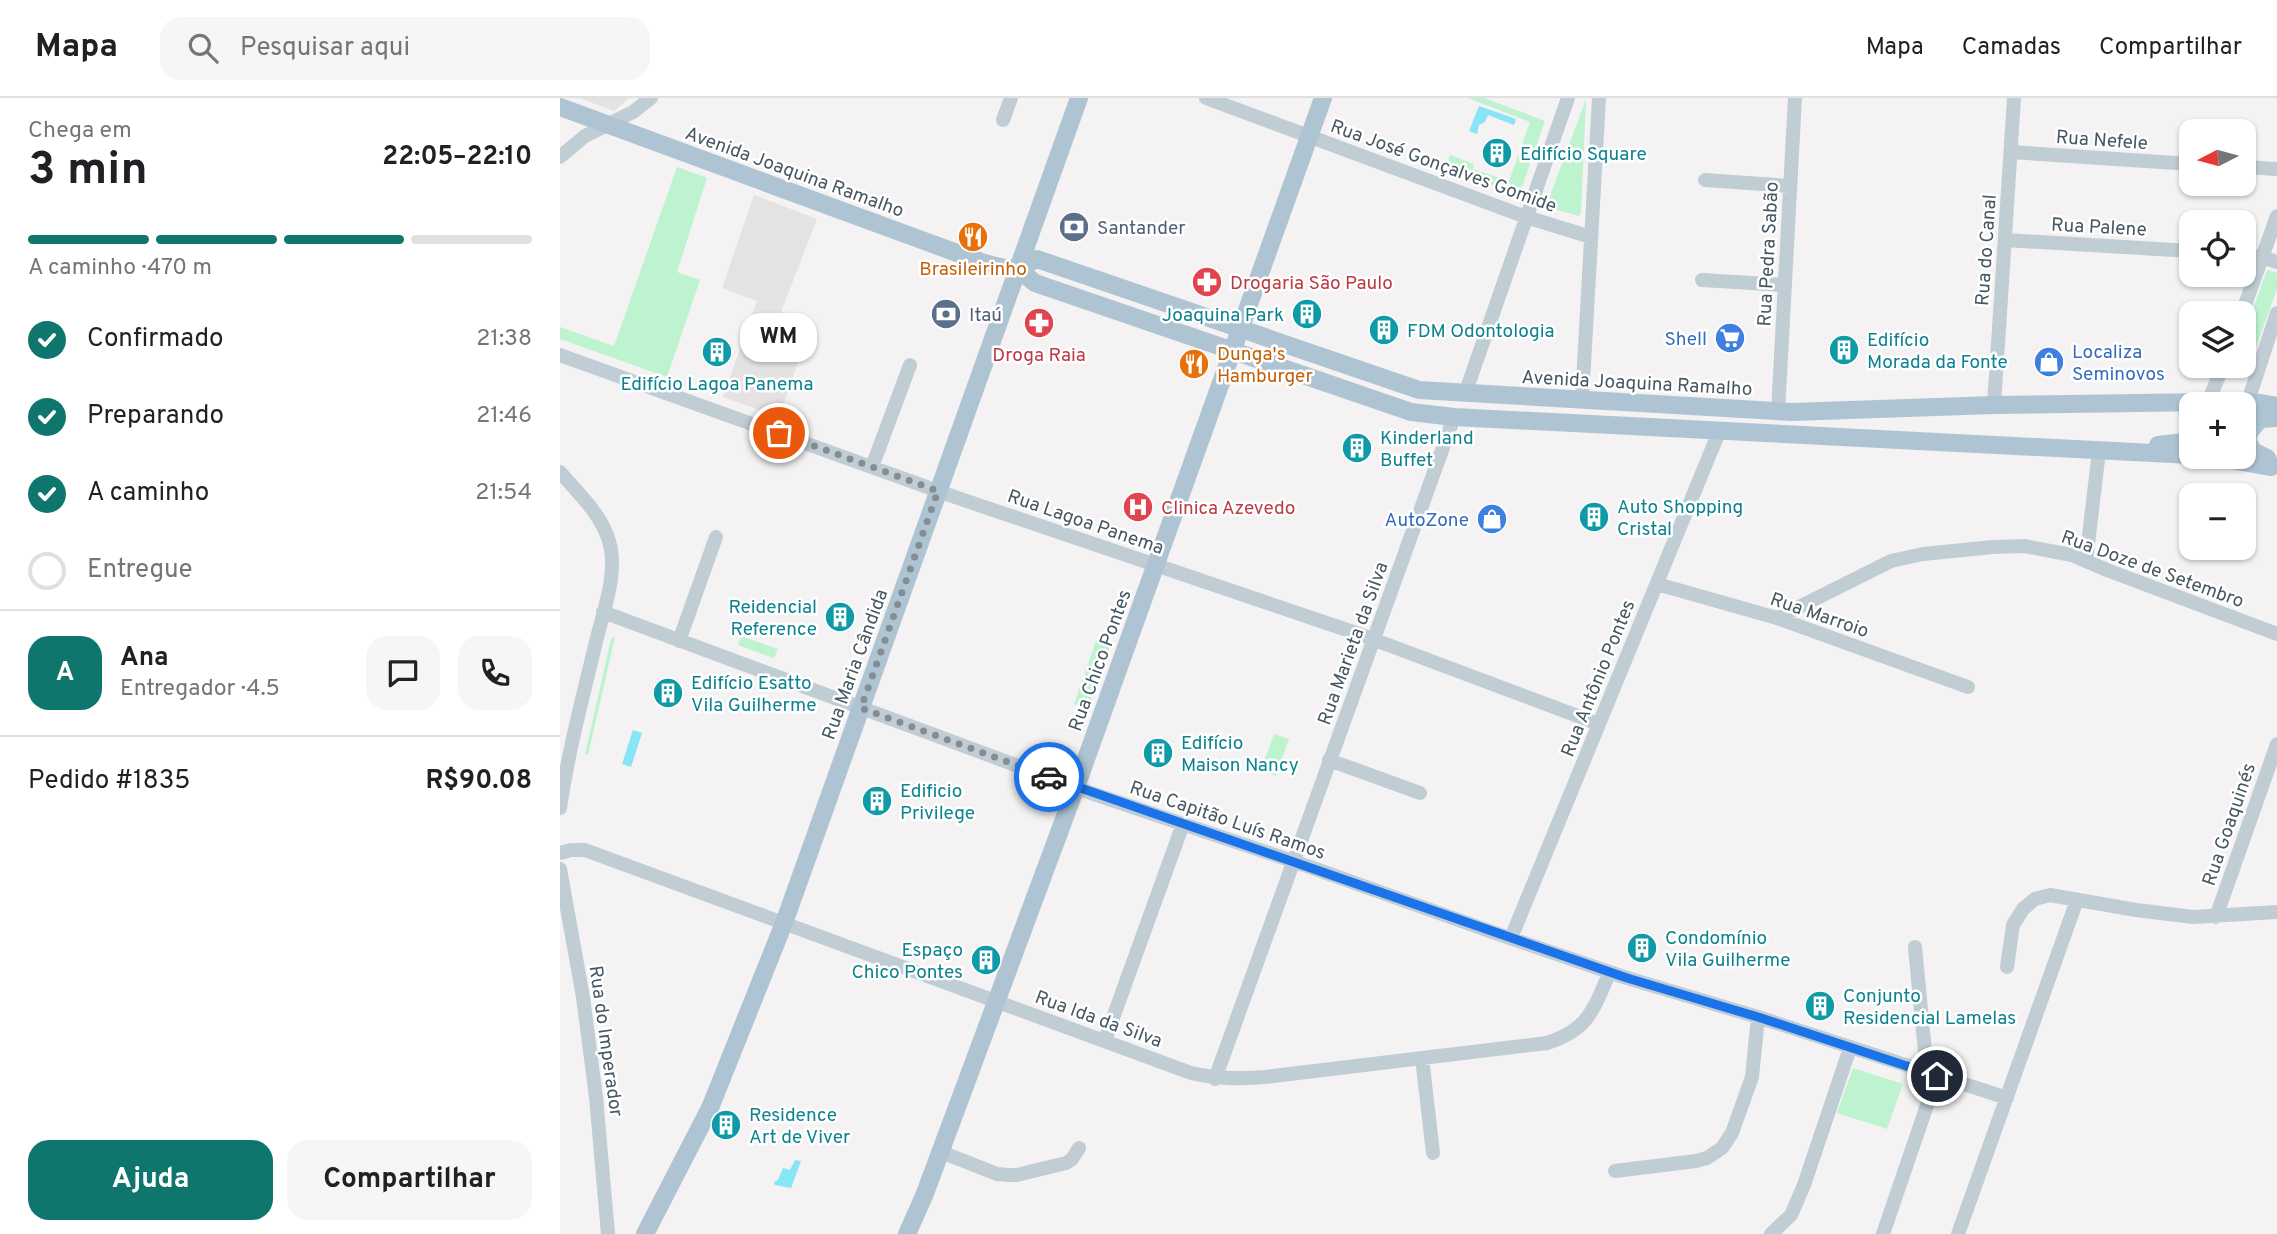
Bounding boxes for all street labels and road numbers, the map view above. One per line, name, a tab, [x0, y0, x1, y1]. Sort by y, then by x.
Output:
street label: Rua José Gonçalves Gomide	[1327, 115, 1560, 219]
street label: Avenida Joaquina Ramalho	[682, 122, 907, 224]
street label: Rua Nefele	[2055, 126, 2149, 156]
street label: Rua Pedra Sabão	[1753, 181, 1785, 327]
street label: Rua do Canal	[1971, 194, 2003, 307]
street label: Rua Palene	[2050, 214, 2147, 242]
street label: Avenida Joaquina Ramalho	[1521, 366, 1753, 402]
street label: Rua Lagoa Panema	[1004, 485, 1167, 561]
street label: Rua Doze de Setembro	[2058, 526, 2247, 614]
street label: Rua Marieta da Silva	[1313, 559, 1395, 729]
street label: Rua Maria Cândida	[817, 586, 894, 743]
street label: Rua Chico Pontes	[1064, 587, 1138, 735]
street label: Rua Marroio	[1767, 588, 1872, 644]
street label: Rua Antônio Pontes	[1556, 597, 1641, 761]
street label: Rua Goaquinés	[2198, 760, 2262, 889]
street label: Rua Capitão Luís Ramos	[1126, 776, 1329, 866]
street label: Rua do Imperador	[583, 964, 628, 1119]
street label: Rua Ida da Silva	[1031, 986, 1165, 1054]

